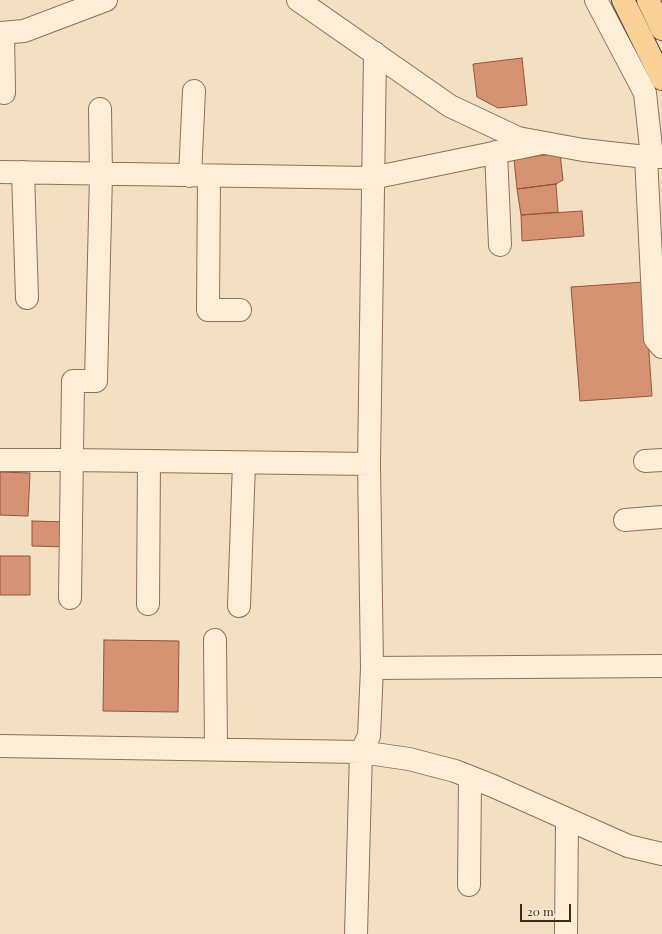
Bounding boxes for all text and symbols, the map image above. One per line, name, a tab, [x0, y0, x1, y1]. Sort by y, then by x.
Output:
scale bar	[522, 896, 573, 922]
text: 20 m	[527, 903, 554, 919]

